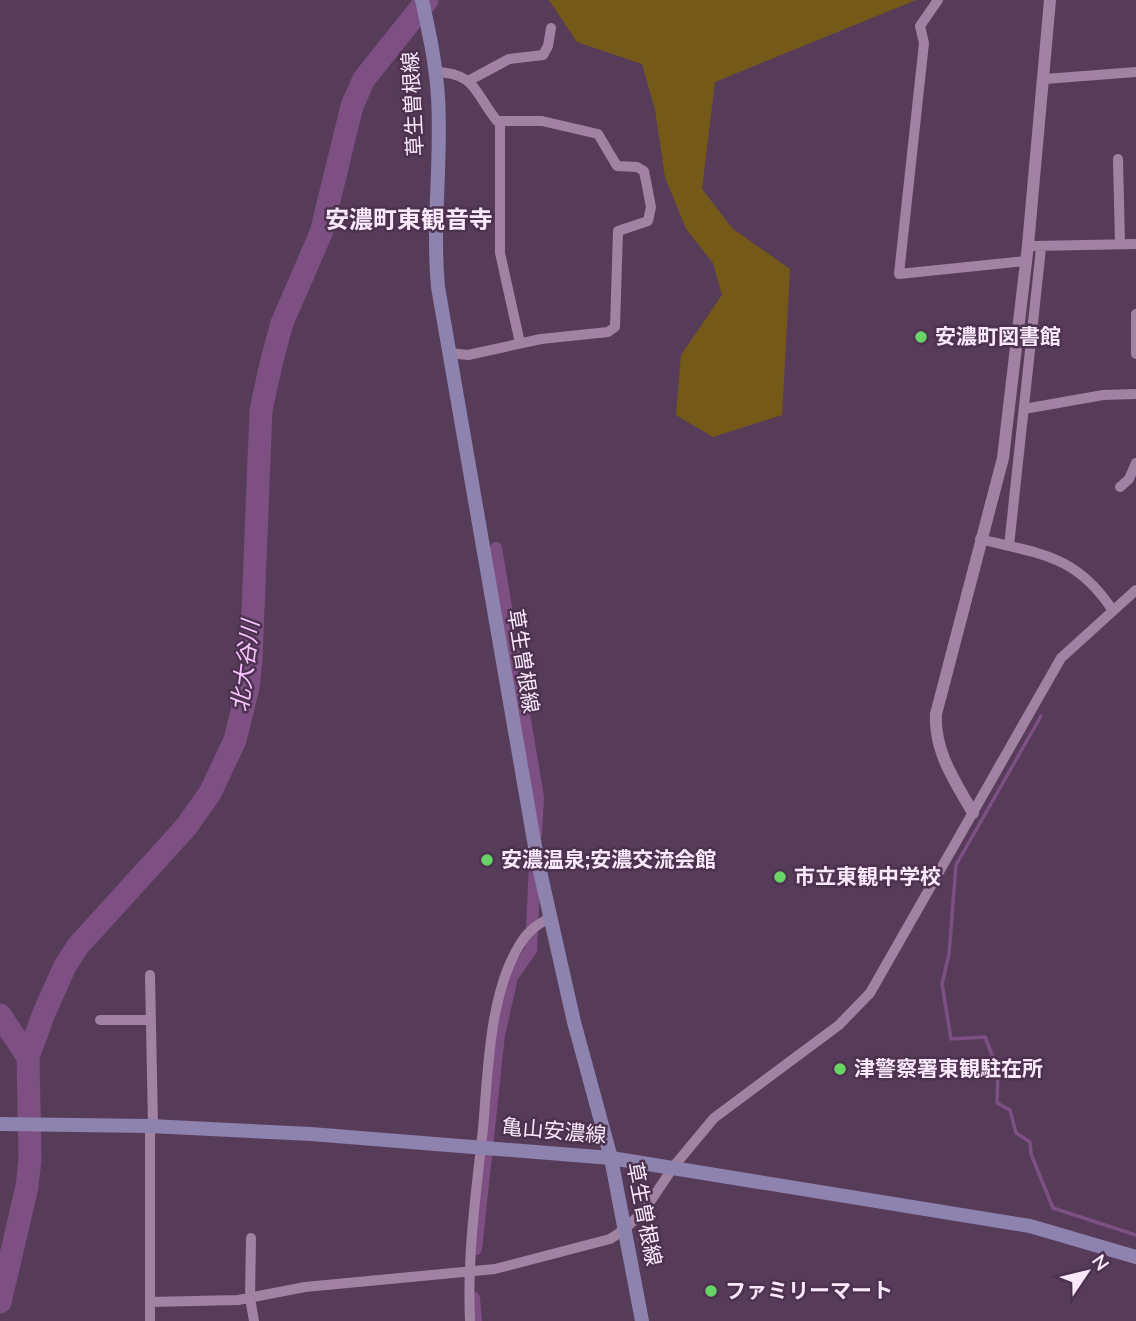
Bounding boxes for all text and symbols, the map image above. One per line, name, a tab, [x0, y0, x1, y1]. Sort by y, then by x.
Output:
street label: 草生曽根線	[396, 51, 430, 157]
district label: 安濃町東観音寺	[325, 204, 493, 236]
place label: 安濃町図書館	[935, 323, 1061, 351]
marker: 安濃町図書館	[913, 329, 929, 345]
street label: 草生曽根線	[501, 607, 545, 715]
water label: 北大谷川	[225, 616, 267, 714]
place label: 安濃温泉;安濃交流会館	[501, 846, 716, 874]
marker: 安濃温泉;安濃交流会館	[479, 852, 495, 868]
place label: 市立東観中学校	[794, 863, 941, 891]
marker: 市立東観中学校	[772, 869, 788, 885]
place label: 津警察署東観駐在所	[854, 1055, 1043, 1083]
marker: 津警察署東観駐在所	[832, 1061, 848, 1077]
street label: 亀山安濃線	[500, 1112, 608, 1150]
street label: 草生曽根線	[620, 1160, 668, 1268]
north arrow	[1052, 1237, 1122, 1307]
text: N	[1085, 1250, 1115, 1276]
place label: ファミリーマート	[725, 1277, 893, 1305]
marker: ファミリーマート	[703, 1283, 719, 1299]

